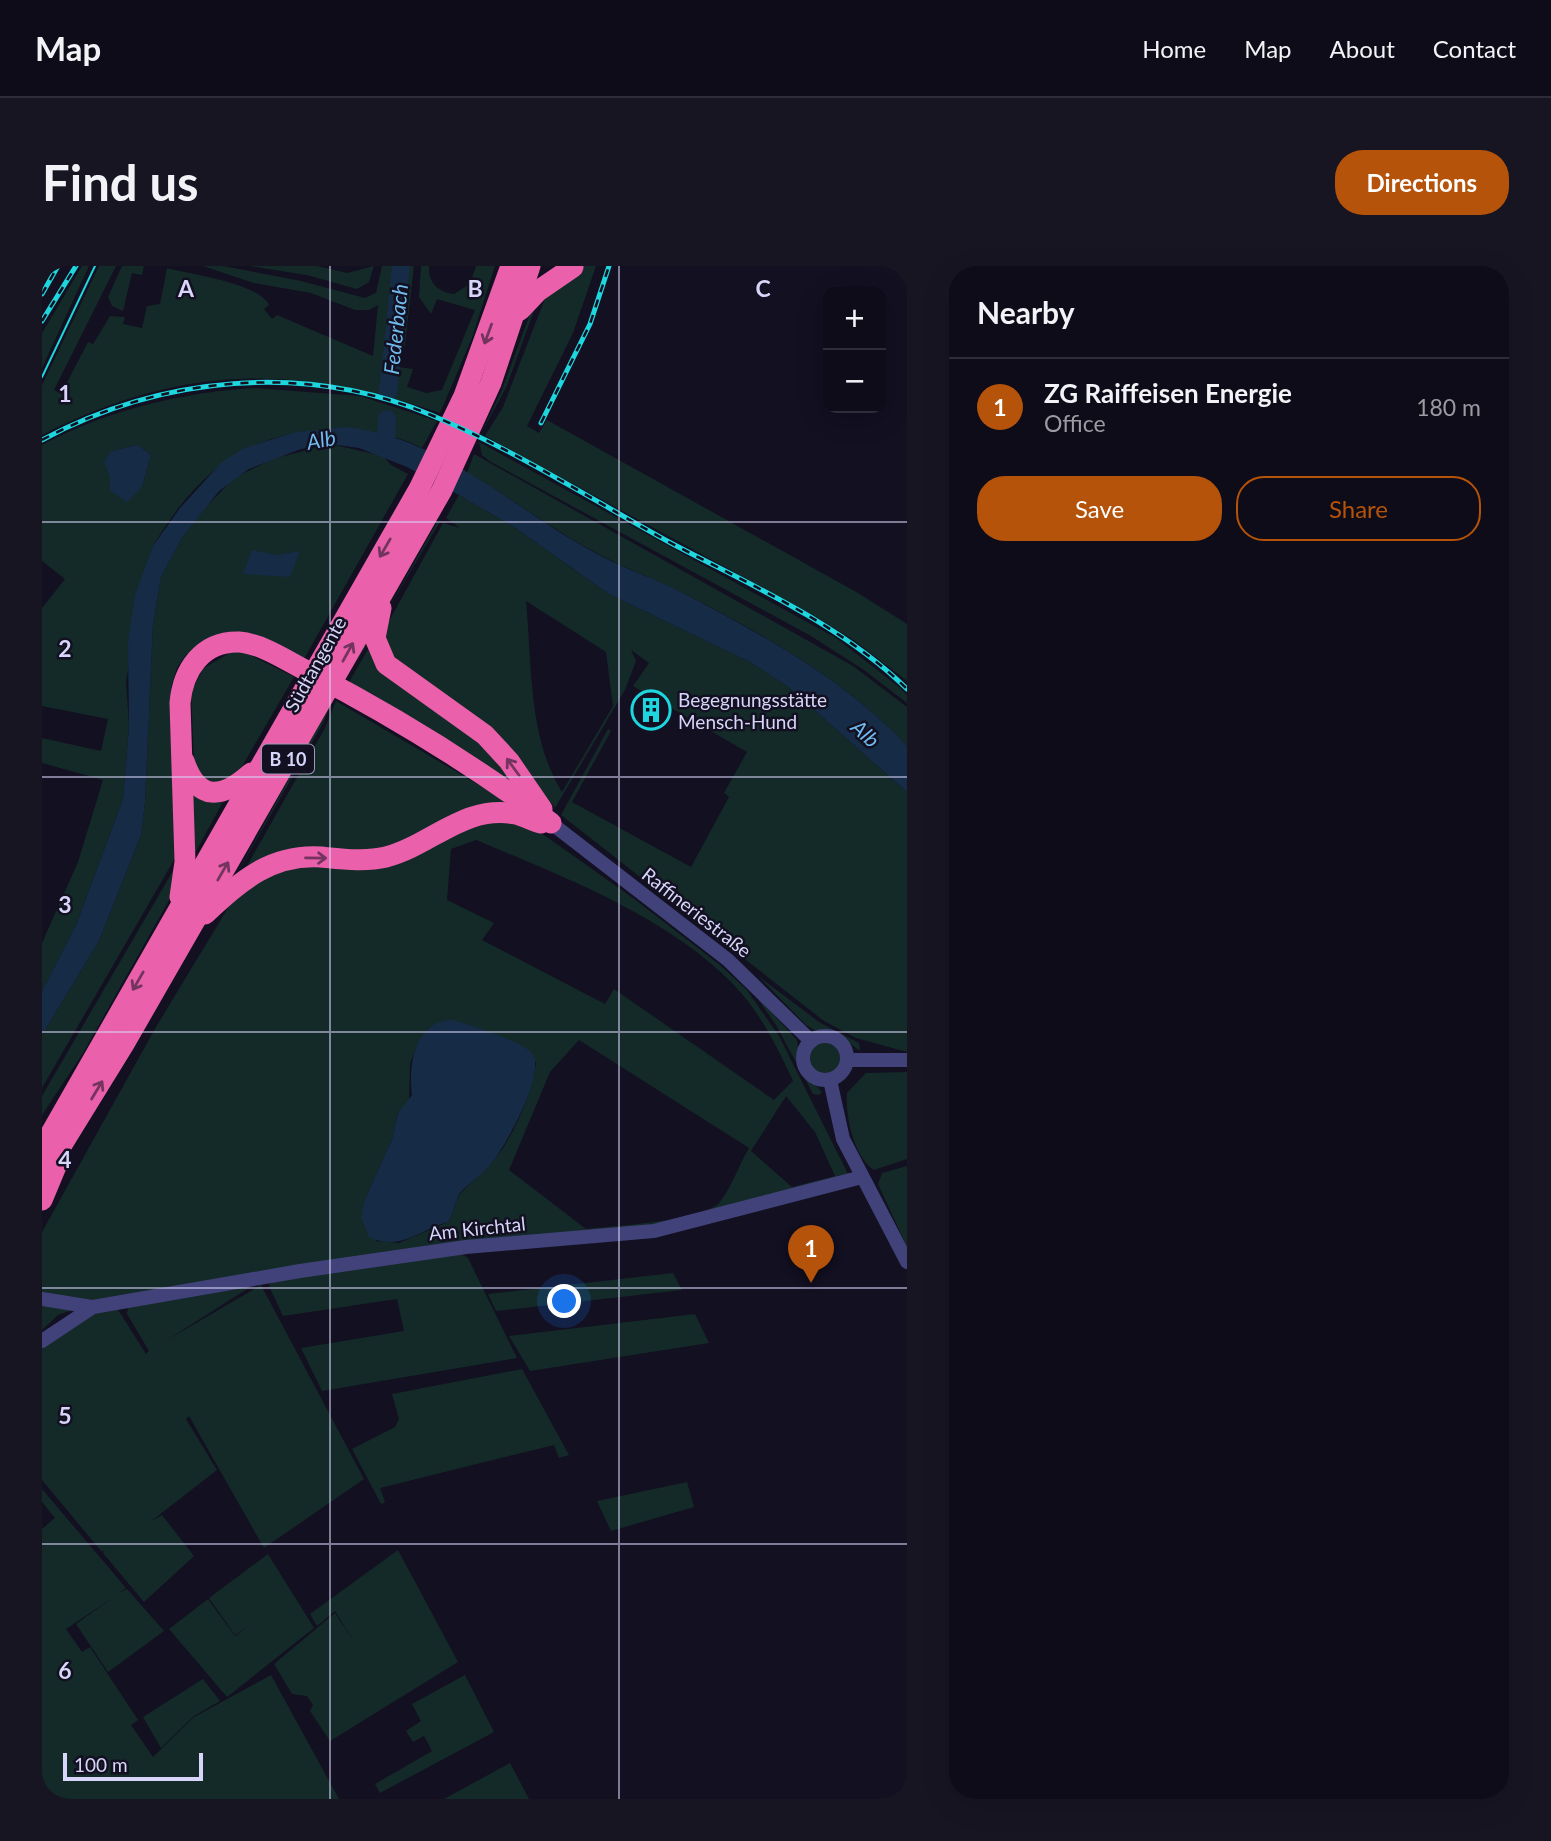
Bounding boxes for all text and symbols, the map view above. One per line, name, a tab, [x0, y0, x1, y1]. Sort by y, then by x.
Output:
text: Map	[35, 28, 101, 68]
text: Home	[1142, 34, 1206, 63]
text: Map	[1244, 34, 1292, 63]
text: About	[1330, 34, 1395, 63]
text: Contact	[1433, 34, 1516, 63]
button: Directions	[1335, 150, 1509, 215]
text: Find us	[42, 153, 199, 211]
text: A	[177, 274, 195, 302]
text: B	[467, 274, 483, 302]
text: C	[755, 274, 771, 302]
water label: Federbach	[378, 282, 412, 376]
map controls	[823, 287, 886, 413]
button: +	[823, 287, 886, 350]
text: Nearby	[977, 294, 1075, 330]
one-way arrow	[481, 323, 493, 345]
button: −	[823, 350, 886, 413]
text: ZG Raiffeisen Energie	[1044, 377, 1292, 409]
text: 1	[58, 379, 72, 407]
text: 1	[993, 393, 1007, 421]
text: 180 m	[1416, 393, 1481, 421]
text: Office	[1044, 409, 1106, 437]
water label: Alb	[303, 424, 338, 454]
button: Save	[977, 476, 1222, 541]
button: Share	[1236, 476, 1481, 541]
one-way arrow	[378, 538, 392, 558]
street label: Südtangente	[279, 612, 351, 716]
text: 2	[58, 634, 72, 662]
one-way arrow	[341, 643, 355, 663]
place label: Begegnungsstätte Mensch-Hund	[678, 688, 827, 733]
building icon: Begegnungsstätte Mensch-Hund	[630, 689, 672, 731]
water label: Alb	[846, 713, 885, 752]
road number: B 10	[262, 744, 314, 774]
one-way arrow	[505, 758, 520, 776]
one-way arrow	[304, 851, 327, 864]
one-way arrow	[217, 861, 230, 882]
street label: Raffineriestraße	[638, 862, 756, 962]
text: 3	[58, 890, 72, 918]
one-way arrow	[131, 970, 144, 991]
one-way arrow	[90, 1081, 104, 1101]
text: 4	[58, 1145, 72, 1173]
street label: Am Kirchtal	[427, 1211, 527, 1245]
pin: 1	[788, 1225, 834, 1283]
your location	[547, 1284, 581, 1318]
text: 5	[58, 1401, 72, 1429]
text: 6	[58, 1656, 72, 1684]
scale bar	[63, 1750, 203, 1782]
text: 100 m	[74, 1753, 128, 1776]

